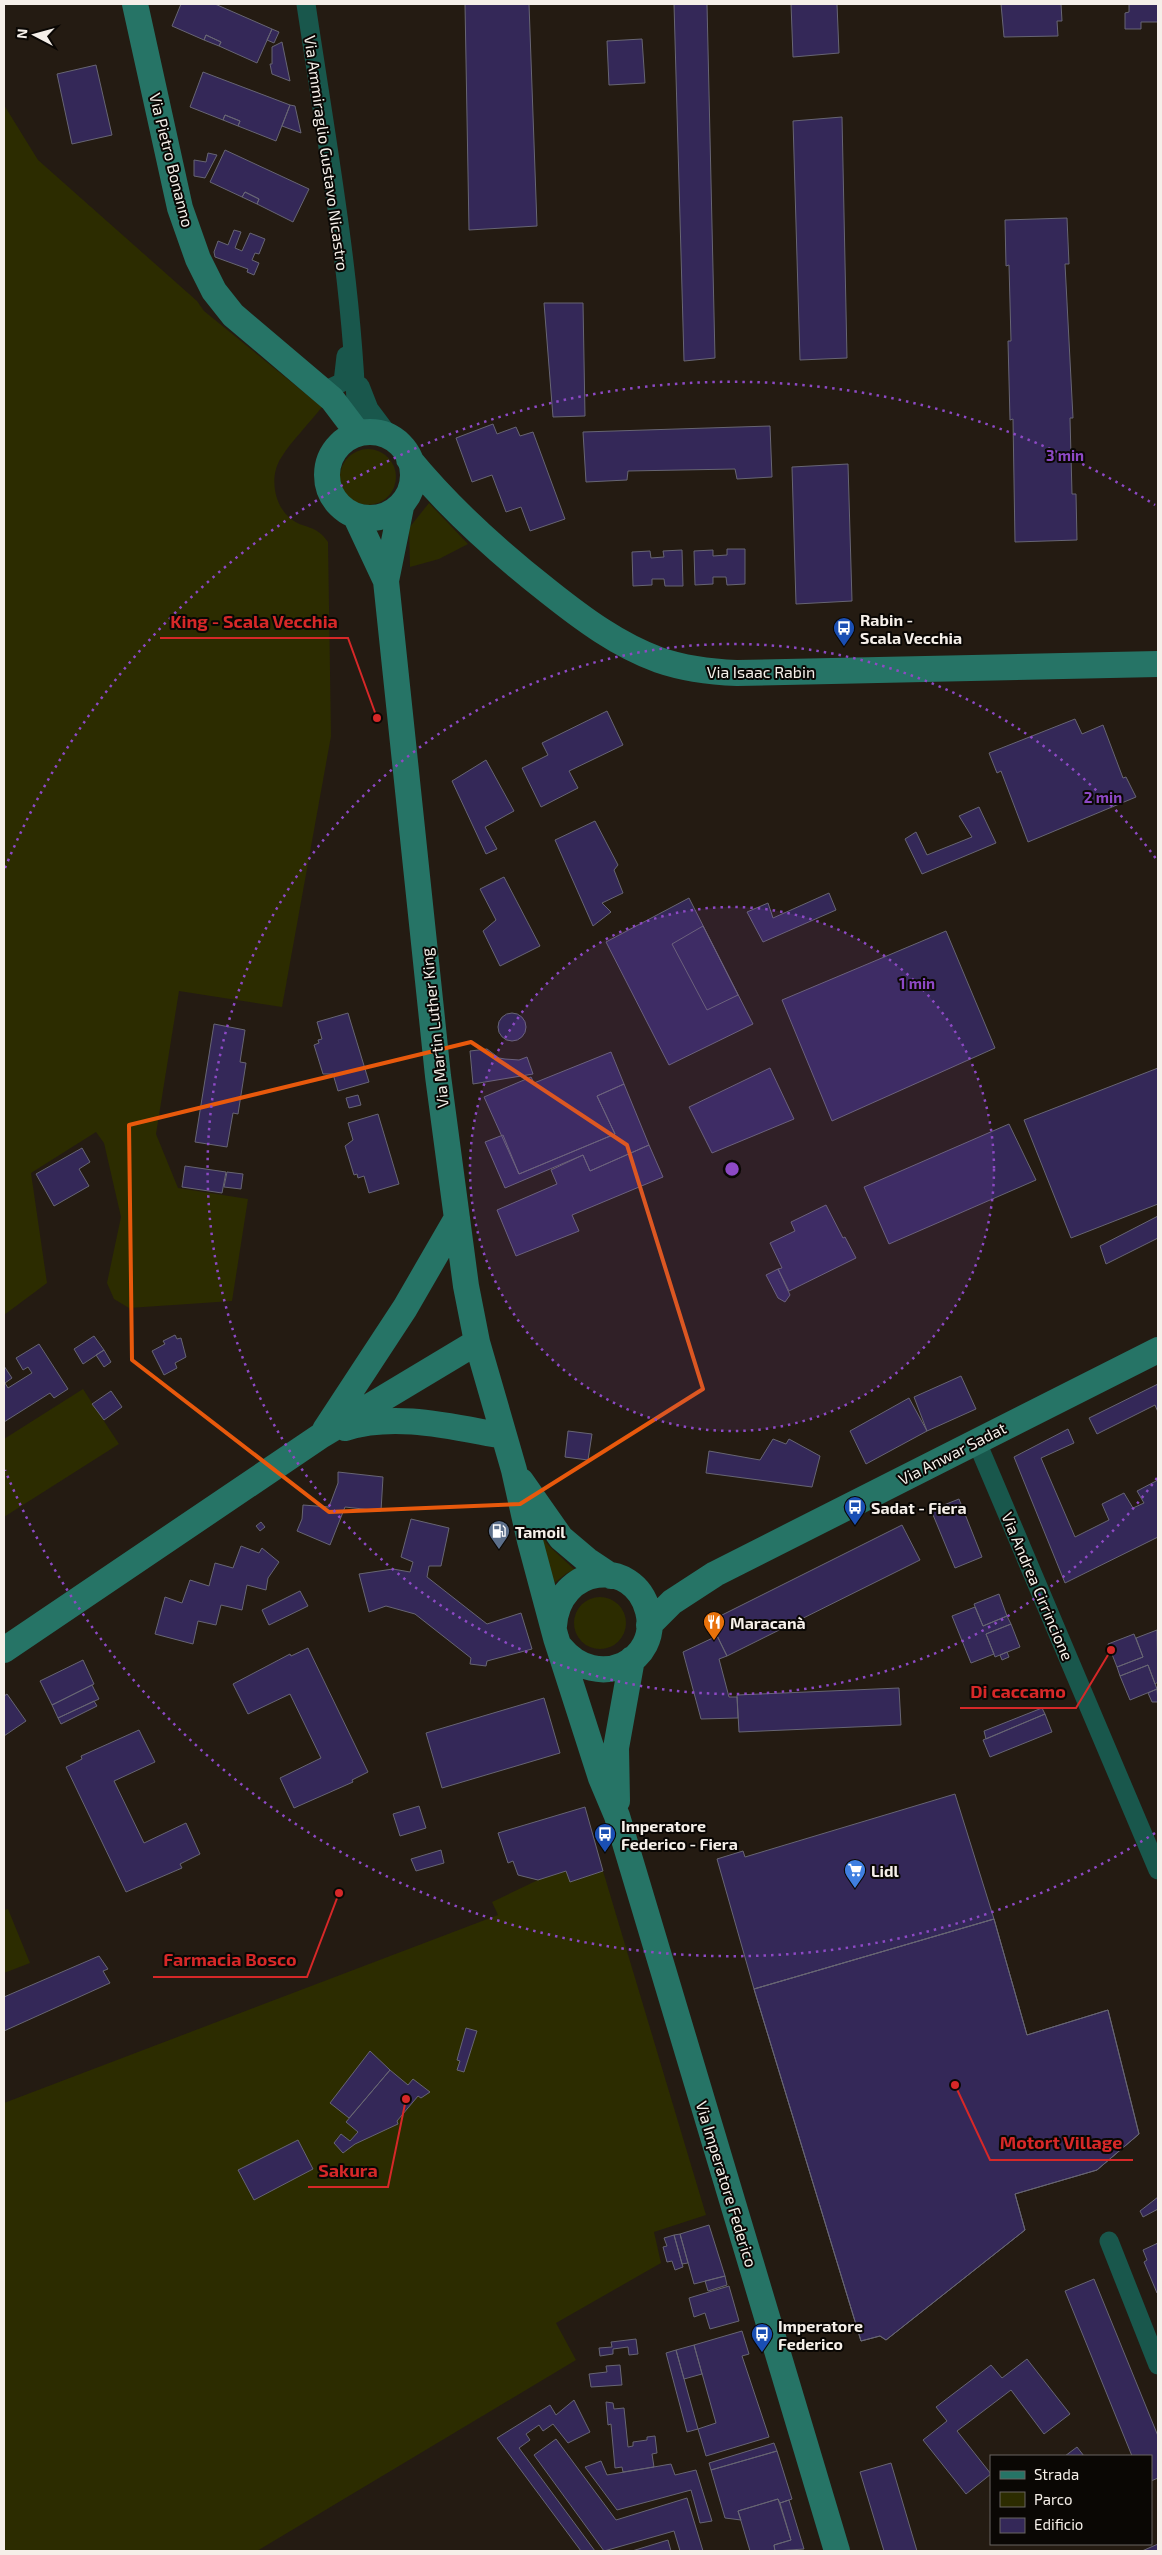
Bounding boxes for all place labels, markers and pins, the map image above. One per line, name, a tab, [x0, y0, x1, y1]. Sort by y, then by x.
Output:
callout: King - Scala Vecchia	[160, 605, 348, 638]
place label: Rabin - Scala Vecchia	[860, 610, 962, 647]
bus stop icon: Rabin - Scala Vecchia	[832, 616, 856, 647]
centre of rings	[723, 1160, 741, 1178]
bus stop icon: Sadat - Fiera	[843, 1495, 867, 1526]
place label: Sadat - Fiera	[871, 1498, 967, 1517]
fuel station icon: Tamoil	[487, 1519, 511, 1550]
place label: Tamoil	[515, 1522, 566, 1541]
restaurant icon: Maracanà	[702, 1610, 726, 1641]
place label: Maracanà	[730, 1613, 806, 1632]
callout: Di caccamo	[960, 1675, 1076, 1708]
place label: Imperatore Federico - Fiera	[621, 1816, 738, 1853]
bus stop icon: Imperatore Federico - Fiera	[593, 1822, 617, 1853]
supermarket icon: Lidl	[843, 1858, 867, 1889]
place label: Lidl	[871, 1861, 900, 1880]
callout: Farmacia Bosco	[153, 1944, 307, 1977]
callout: Motort Village	[990, 2127, 1133, 2160]
callout: Sakura	[308, 2154, 388, 2187]
place label: Imperatore Federico	[778, 2316, 863, 2353]
bus stop icon: Imperatore Federico	[750, 2322, 774, 2353]

